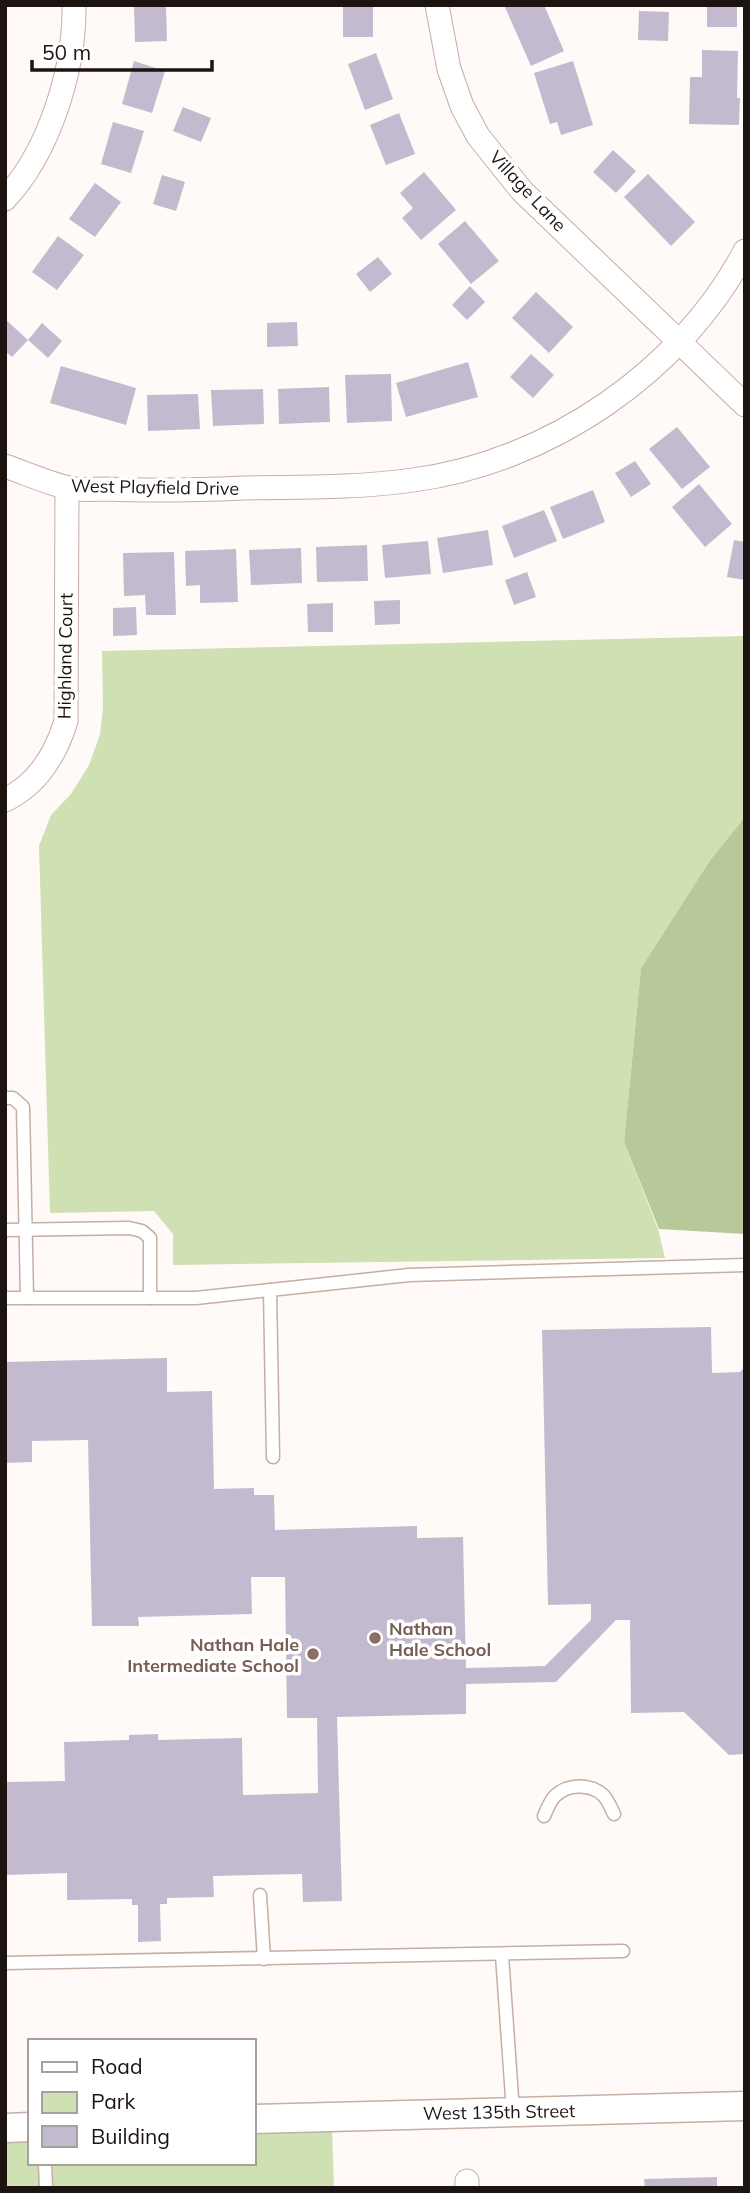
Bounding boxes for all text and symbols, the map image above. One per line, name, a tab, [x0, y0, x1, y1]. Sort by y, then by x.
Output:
scale bar	[32, 28, 212, 72]
text: 50 m	[42, 39, 91, 65]
street label: Village Lane	[485, 146, 571, 236]
street label: West Playfield Drive	[71, 474, 239, 500]
street label: Highland Court	[52, 593, 78, 719]
place label: Nathan Hale School	[389, 1617, 491, 1661]
marker: Nathan Hale School	[367, 1630, 383, 1646]
place label: Nathan Hale Intermediate School	[127, 1633, 299, 1677]
marker: Nathan Hale Intermediate School	[305, 1646, 321, 1662]
legend	[28, 2039, 256, 2165]
text: Road	[91, 2053, 142, 2079]
text: Park	[91, 2088, 135, 2114]
street label: West 135th Street	[423, 2099, 575, 2125]
text: Building	[91, 2123, 170, 2149]

